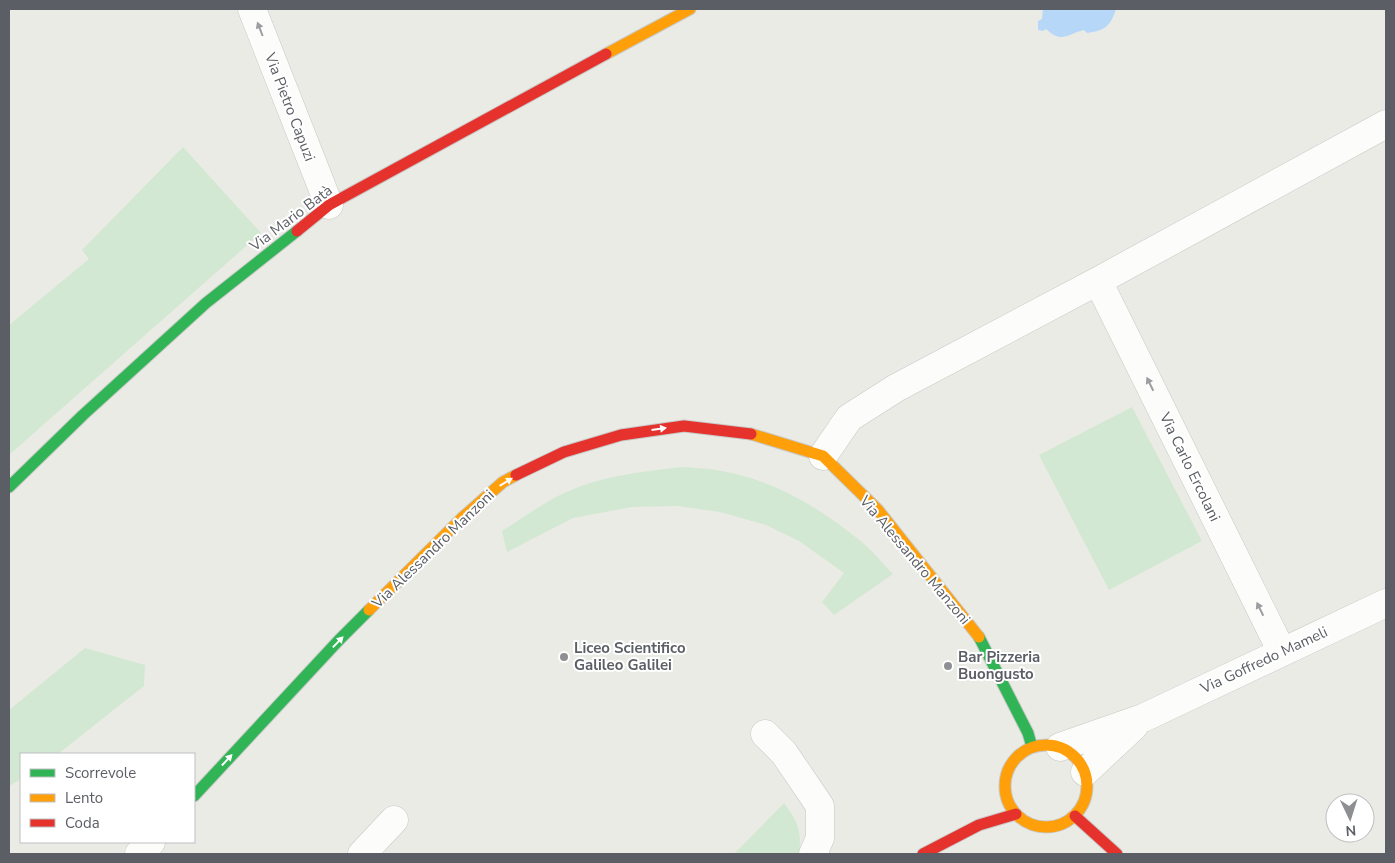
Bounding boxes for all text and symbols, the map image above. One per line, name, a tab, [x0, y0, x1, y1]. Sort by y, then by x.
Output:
one-way arrow	[256, 21, 264, 36]
street label: Via Pietro Capuzi	[260, 49, 320, 164]
street label: Via Mario Batà	[245, 180, 336, 256]
one-way arrow	[1145, 377, 1154, 392]
street label: Via Carlo Ercolani	[1155, 408, 1225, 525]
one-way arrow	[651, 425, 667, 433]
one-way arrow	[500, 477, 513, 486]
street label: Via Alessandro Manzoni	[367, 485, 498, 613]
street label: Via Alessandro Manzoni	[854, 491, 975, 629]
one-way arrow	[1256, 601, 1265, 616]
street label: Via Goffredo Mameli	[1196, 622, 1331, 699]
one-way arrow	[332, 636, 344, 648]
place label: Liceo Scientifico Galileo Galilei	[574, 638, 686, 675]
place label: Bar Pizzeria Buongusto	[958, 647, 1040, 684]
marker: Liceo Scientifico Galileo Galilei	[558, 651, 570, 663]
marker: Bar Pizzeria Buongusto	[942, 660, 954, 672]
legend	[20, 753, 195, 843]
one-way arrow	[221, 755, 233, 767]
text: Scorrevole	[65, 763, 136, 783]
text: Lento	[65, 788, 103, 808]
north arrow	[1325, 793, 1375, 843]
text: Coda	[65, 813, 100, 833]
text: N	[1345, 821, 1357, 840]

